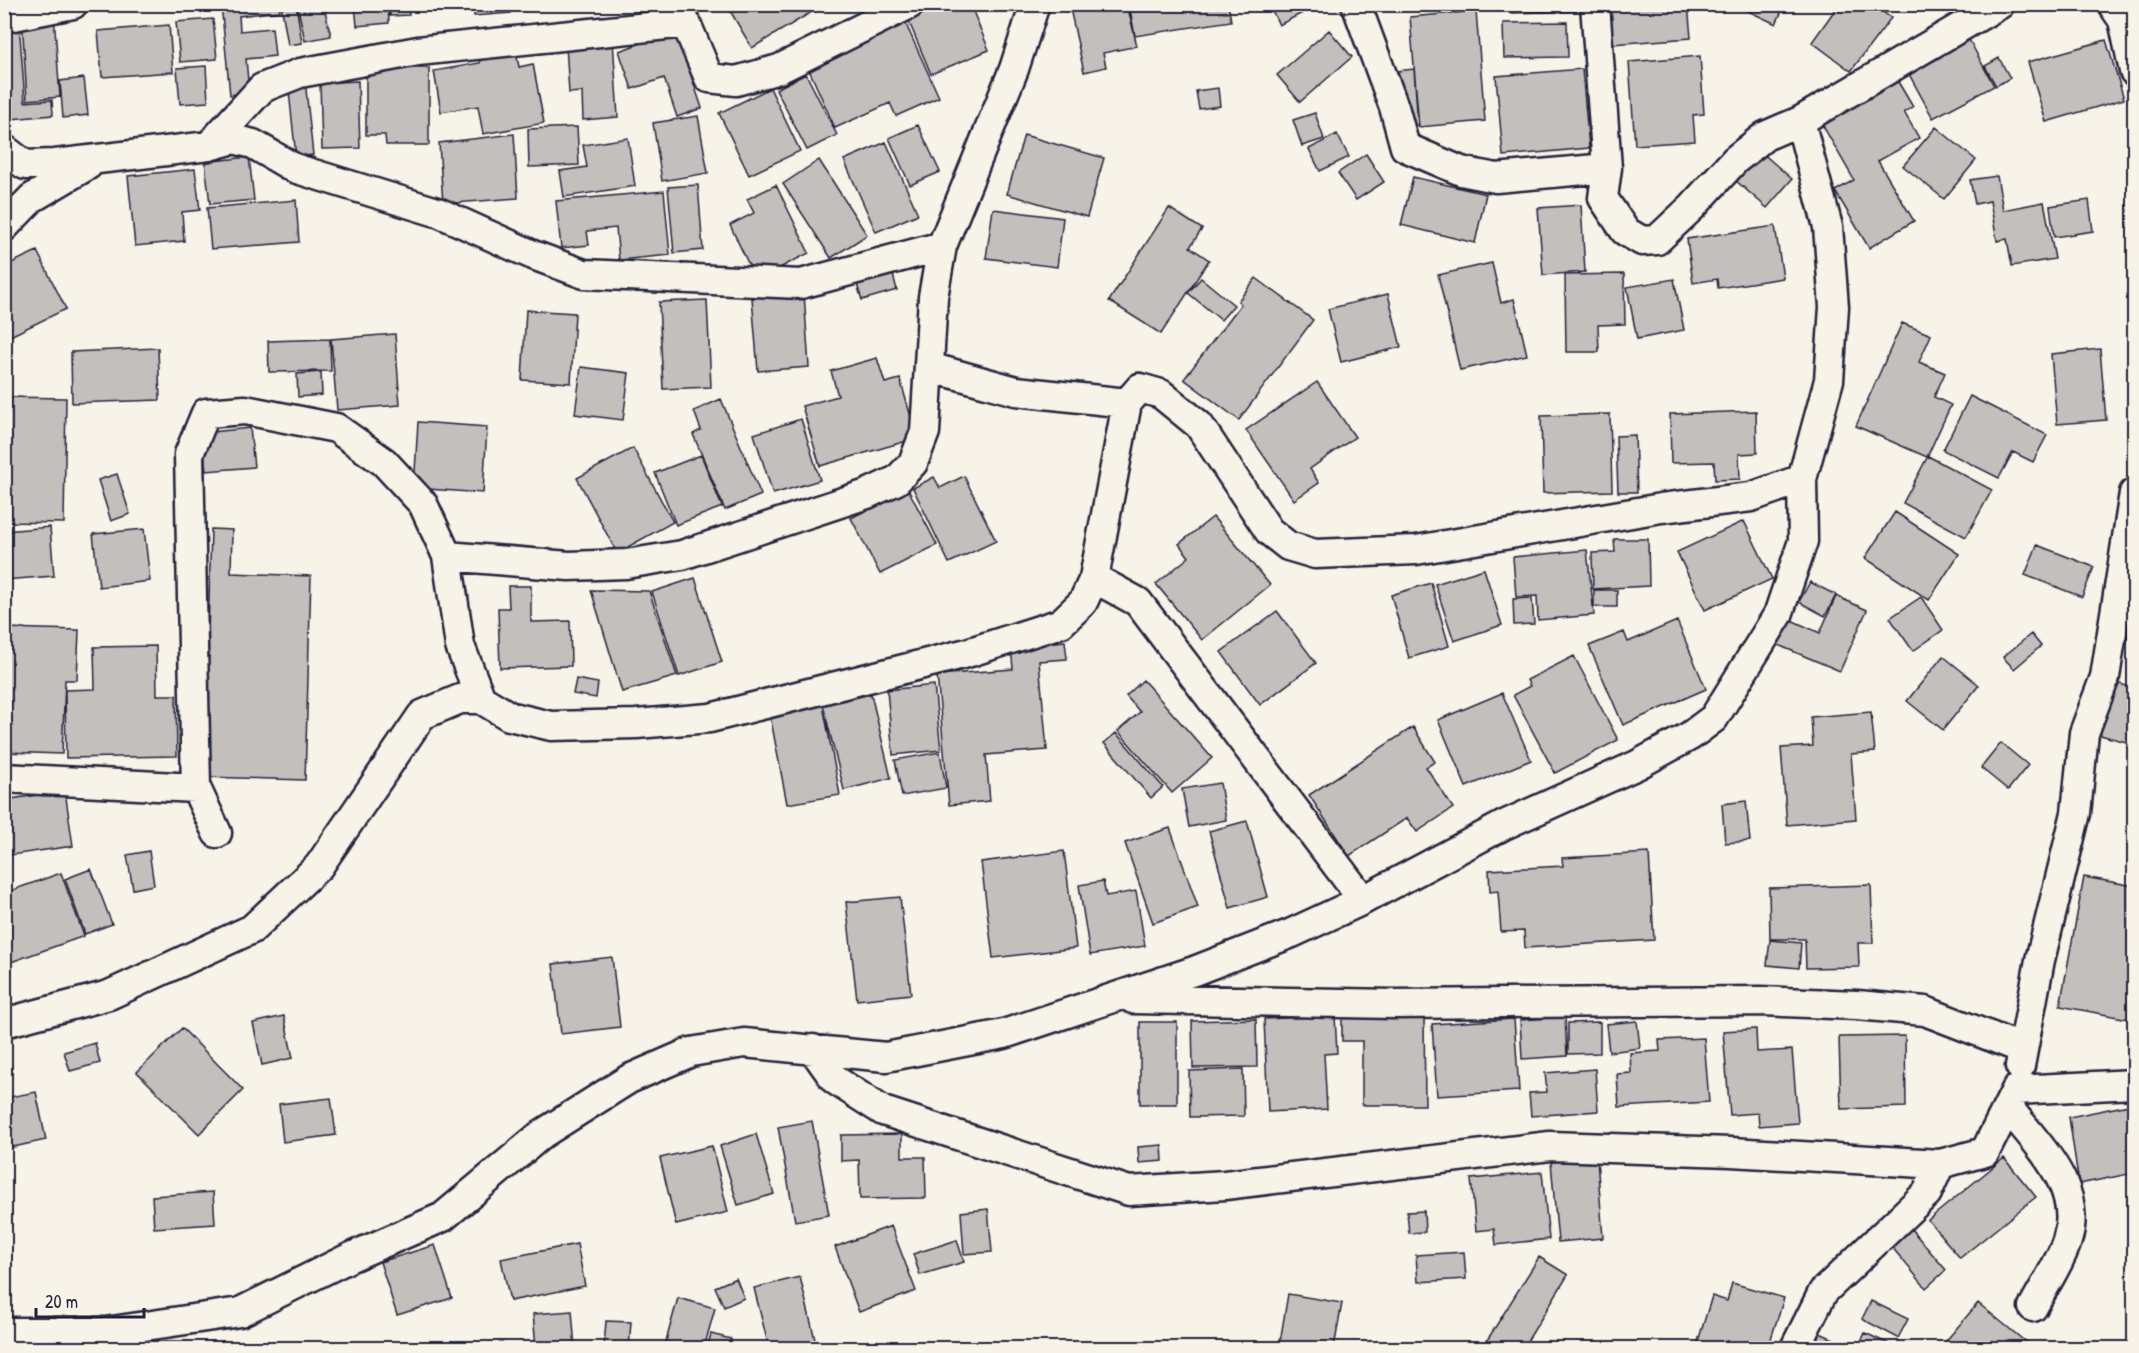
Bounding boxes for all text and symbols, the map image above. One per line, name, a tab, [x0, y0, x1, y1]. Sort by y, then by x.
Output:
scale bar	[36, 1281, 144, 1319]
text: 20 m	[45, 1289, 78, 1314]

